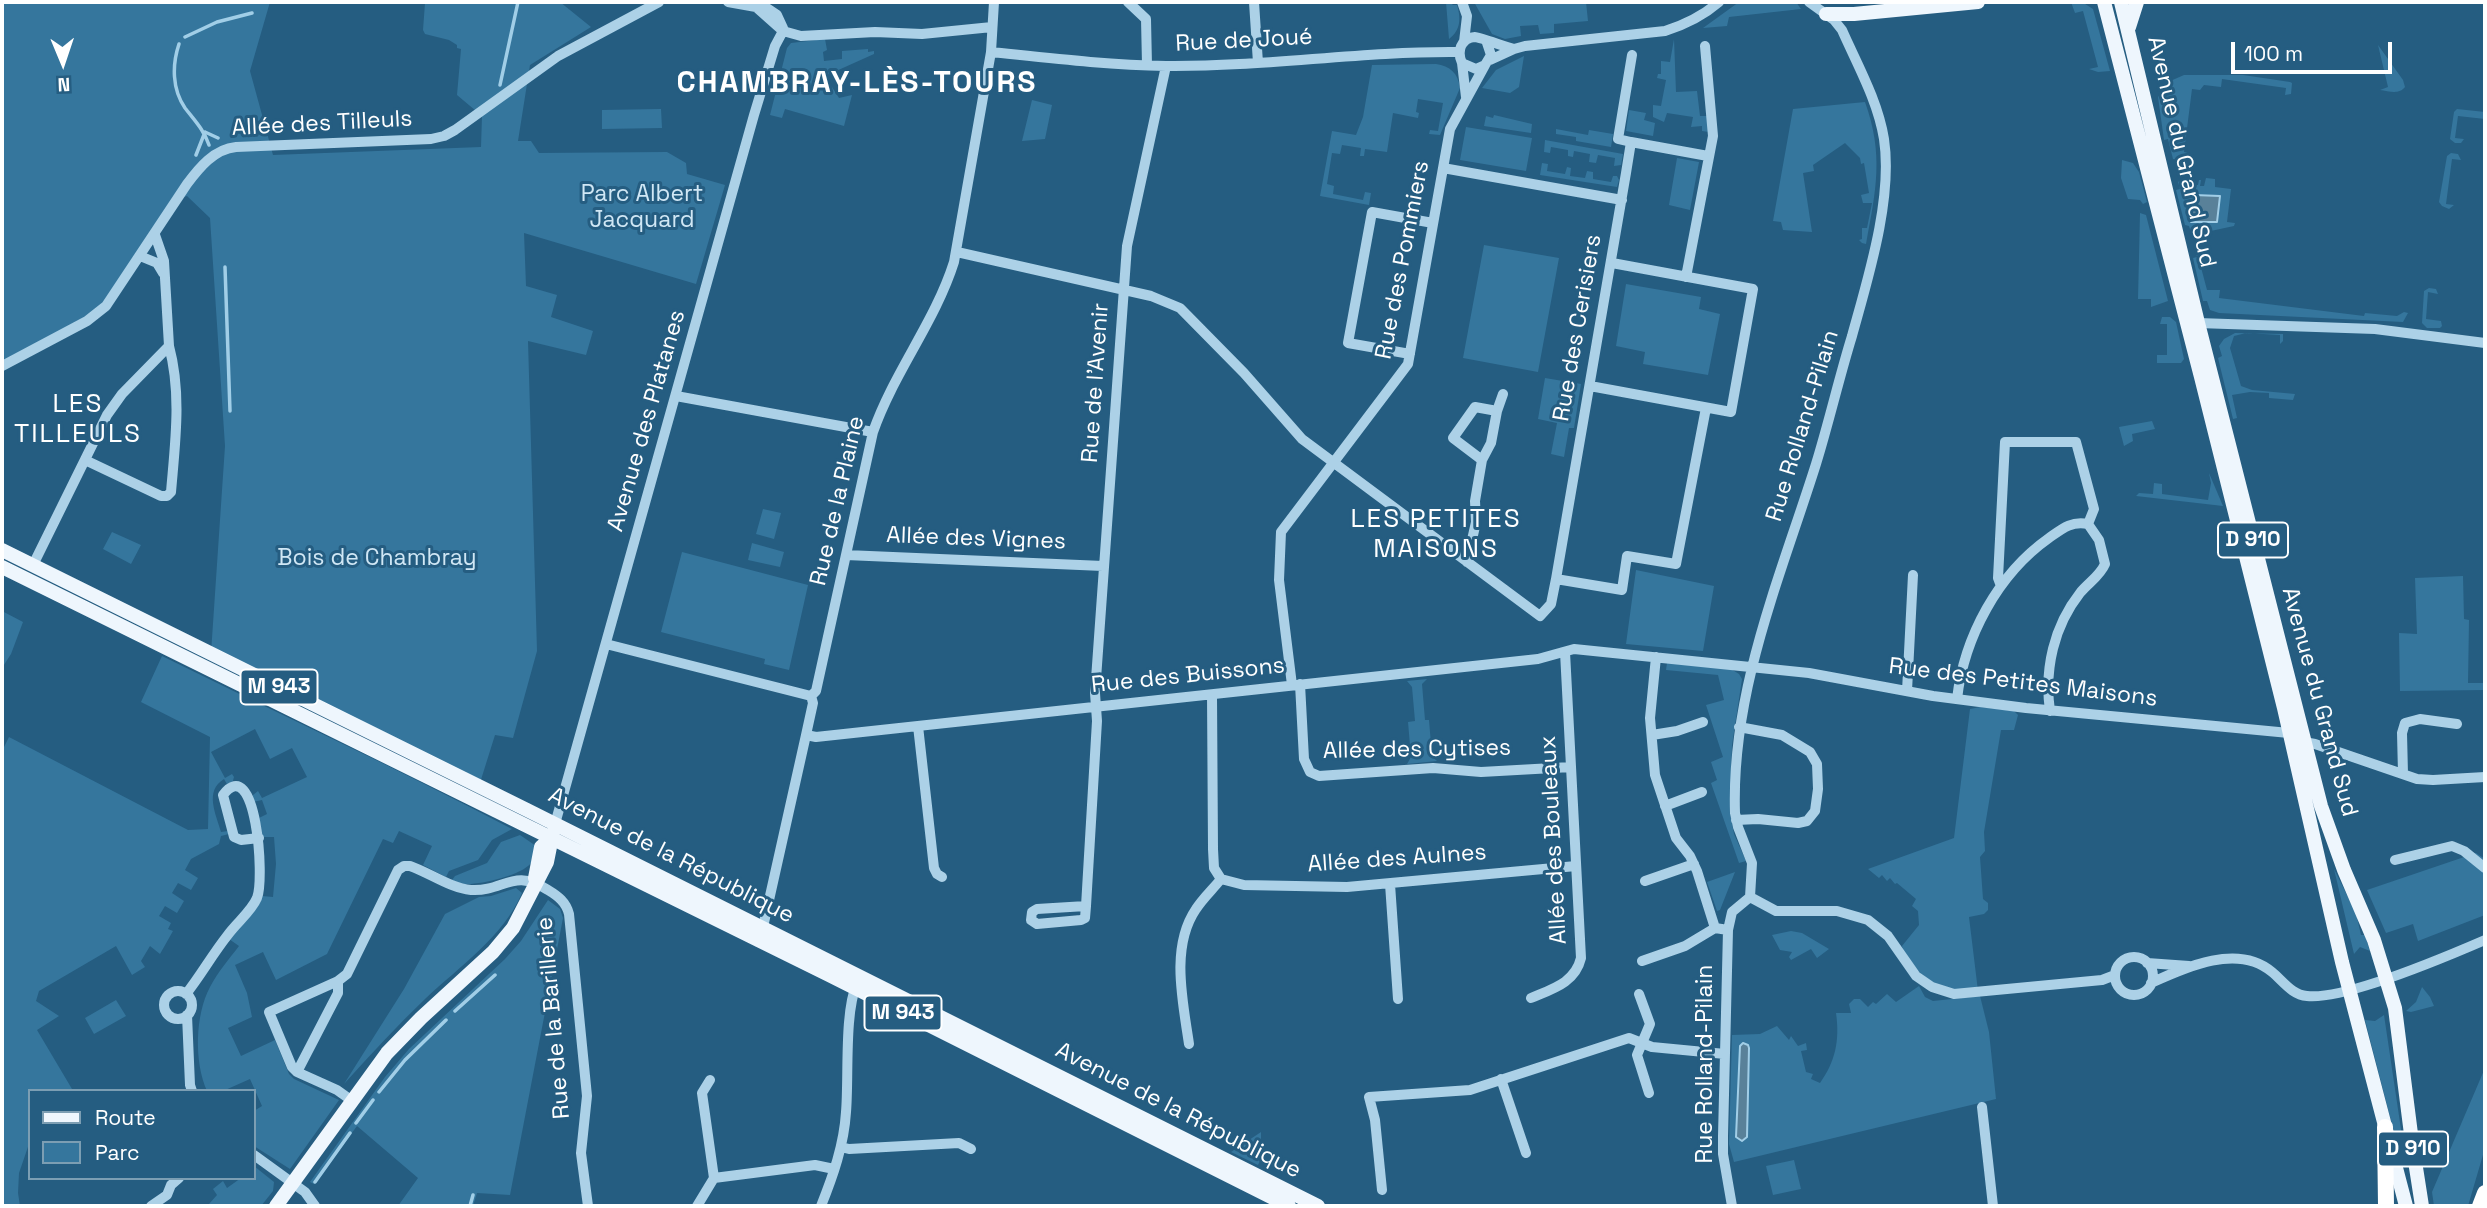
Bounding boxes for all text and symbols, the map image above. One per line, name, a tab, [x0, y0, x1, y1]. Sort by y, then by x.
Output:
street label: Rue de Joué	[1175, 24, 1313, 58]
north arrow	[28, 28, 98, 98]
scale bar	[2235, 28, 2396, 72]
street label: Avenue du Grand Sud	[2141, 34, 2221, 270]
text: 100 m	[2244, 40, 2303, 67]
district label: CHAMBRAY-LÈS-TOURS	[679, 66, 1035, 102]
text: N	[57, 72, 71, 97]
street label: Allée des Tilleuls	[231, 105, 413, 143]
street label: Rue des Pommiers	[1370, 158, 1436, 362]
park label: Parc Albert Jacquard	[581, 181, 703, 235]
street label: Rue des Cerisiers	[1548, 232, 1608, 424]
street label: Rue de l'Avenir	[1077, 302, 1115, 464]
street label: Avenue des Platanes	[602, 307, 692, 535]
street label: Rue Rolland-Pilain	[1761, 327, 1845, 525]
district label: LES TILLEULS	[15, 389, 141, 450]
street label: Rue de la Plaine	[805, 413, 871, 589]
district label: LES PETITES MAISONS	[1352, 504, 1520, 566]
street label: Allée des Vignes	[886, 522, 1066, 556]
road number: D 910	[2218, 522, 2288, 558]
park label: Bois de Chambray	[277, 545, 477, 573]
street label: Avenue du Grand Sud	[2275, 584, 2363, 820]
street label: Rue des Buissons	[1090, 652, 1286, 700]
street label: Rue des Petites Maisons	[1887, 653, 2159, 713]
road number: M 943	[240, 670, 318, 704]
street label: Allée des Cytises	[1323, 735, 1511, 765]
street label: Allée des Bouleaux	[1535, 735, 1573, 945]
street label: Avenue de la République	[544, 782, 798, 930]
street label: Allée des Aulnes	[1307, 839, 1487, 879]
street label: Rue de la Barillerie	[531, 916, 577, 1120]
street label: Rue Rolland-Pilain	[1692, 965, 1720, 1163]
road number: M 943	[864, 996, 942, 1030]
street label: Avenue de la République	[1051, 1037, 1305, 1185]
legend	[28, 1089, 256, 1180]
text: Route	[95, 1104, 156, 1131]
road number: D 910	[2378, 1132, 2448, 1166]
text: Parc	[95, 1139, 140, 1166]

